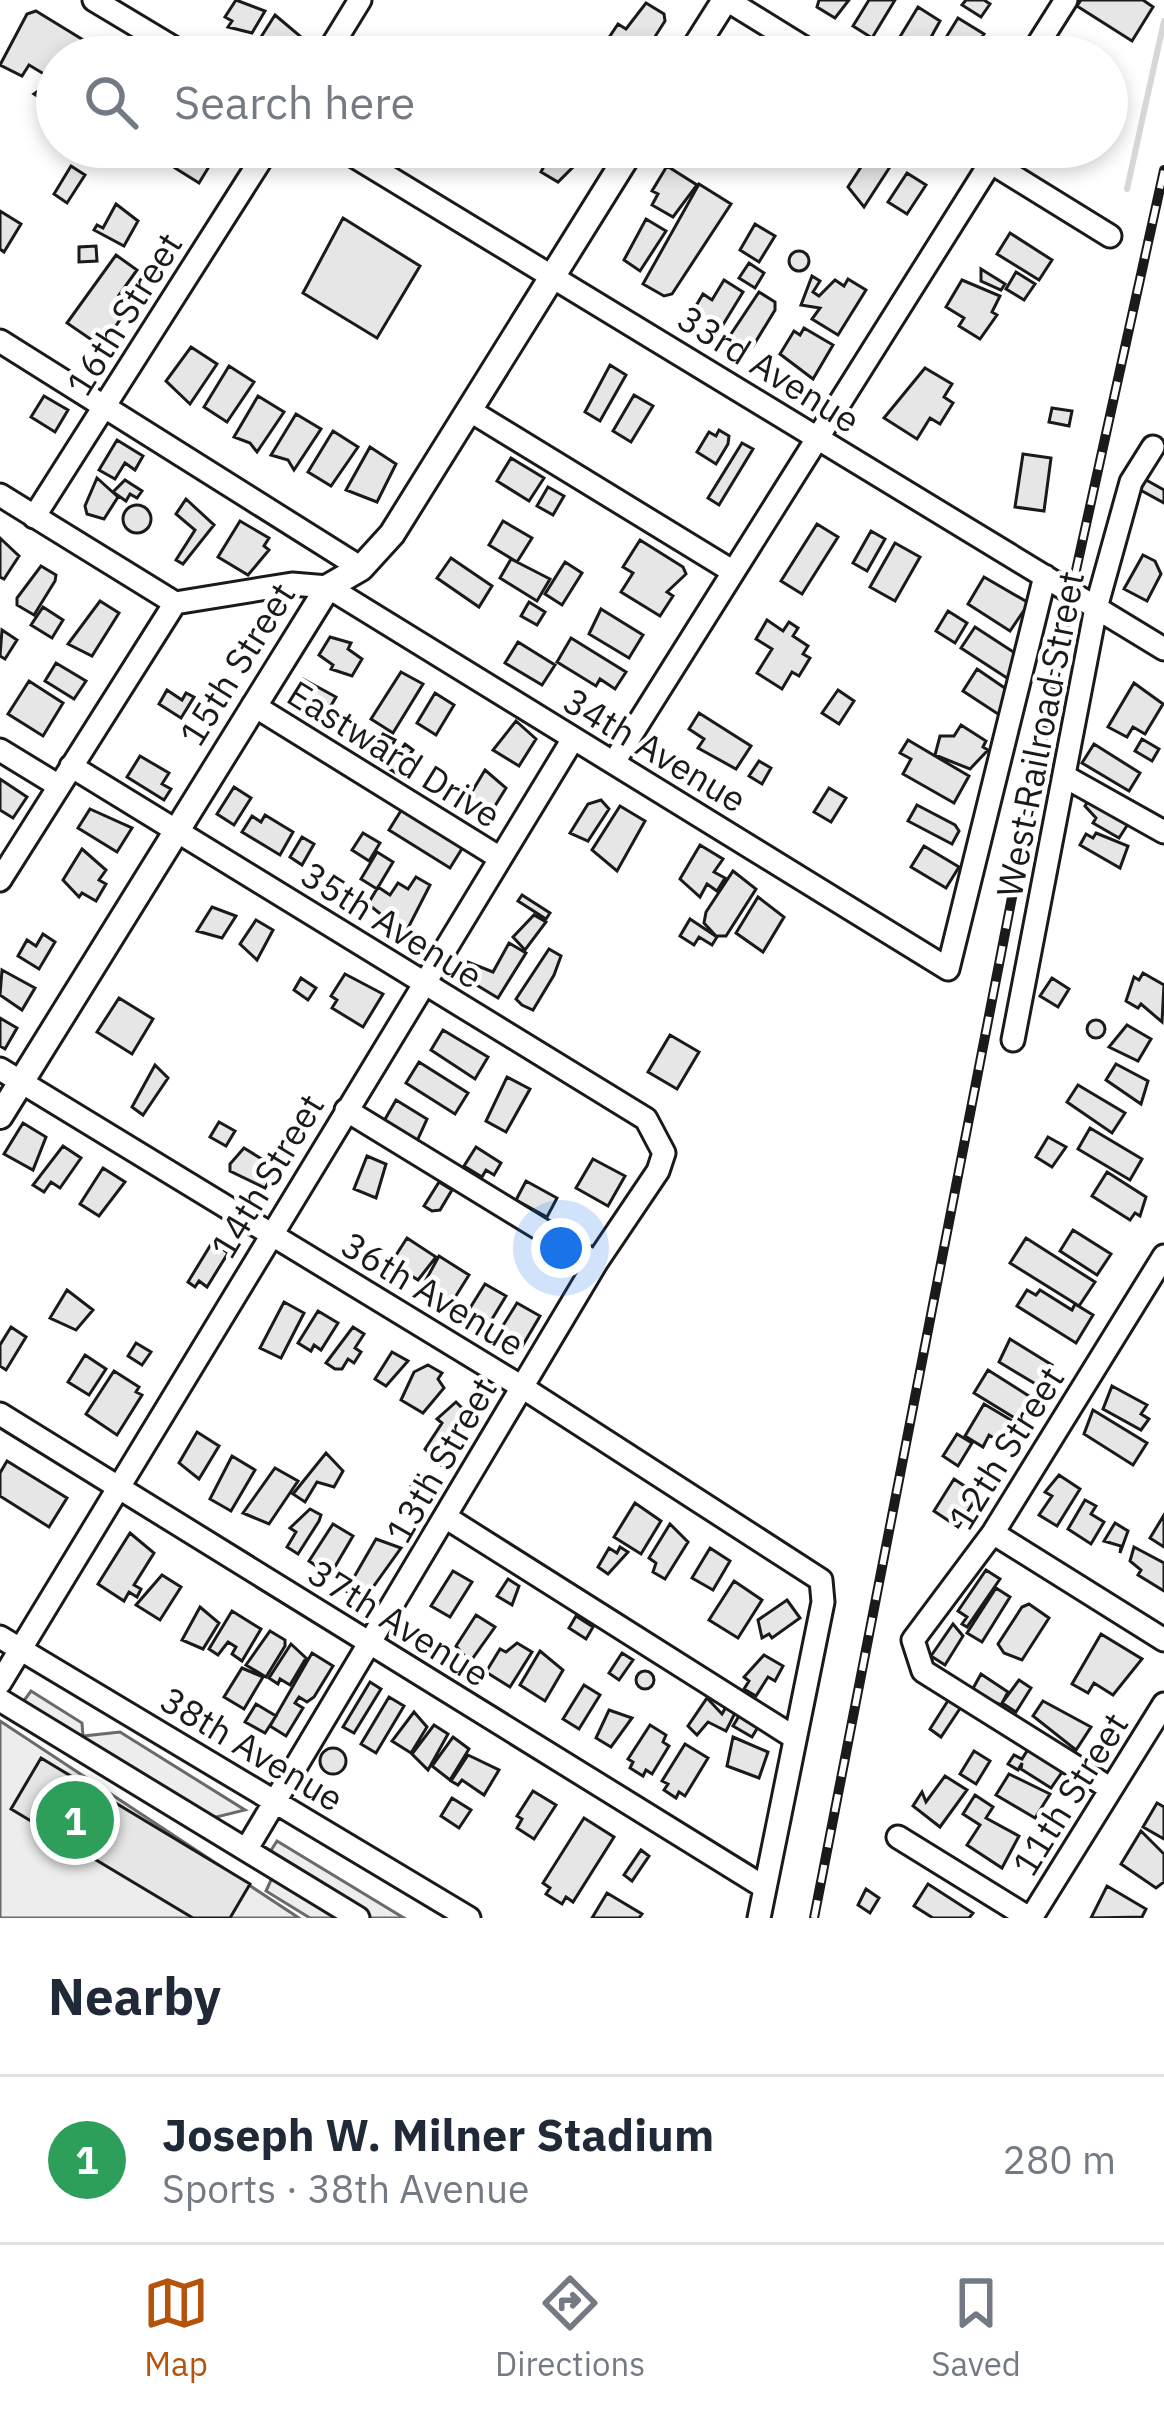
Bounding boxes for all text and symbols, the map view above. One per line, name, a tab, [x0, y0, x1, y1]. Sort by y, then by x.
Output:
search box	[36, 36, 1128, 168]
icon: search	[78, 69, 144, 135]
text: Search here	[174, 73, 415, 131]
street label: 16th Street	[55, 223, 192, 404]
street label: 33rd Avenue	[670, 294, 869, 443]
street label: West Railroad Street	[985, 567, 1094, 901]
street label: 15th Street	[168, 573, 305, 754]
street label: Eastward Drive	[279, 669, 510, 838]
street label: 34th Avenue	[555, 677, 755, 823]
street label: 35th Avenue	[293, 850, 492, 999]
street label: 14th Street	[199, 1085, 334, 1267]
your location	[531, 1218, 591, 1278]
street label: 36th Avenue	[333, 1221, 533, 1367]
street label: 12th Street	[937, 1357, 1074, 1538]
street label: 13th Street	[374, 1369, 507, 1551]
street label: 37th Avenue	[300, 1548, 499, 1697]
street label: 38th Avenue	[152, 1676, 352, 1822]
street label: 11th Street	[1001, 1703, 1138, 1884]
pin: 1	[36, 1775, 114, 1865]
text: Nearby	[48, 1963, 221, 2029]
text: Joseph W. Milner Stadium	[162, 2105, 714, 2163]
text: 1	[75, 2134, 99, 2185]
text: 280 m	[1003, 2134, 1116, 2185]
text: Sports · 38th Avenue	[162, 2163, 529, 2214]
tab: Map	[143, 2270, 209, 2385]
tab: Directions	[495, 2270, 645, 2385]
tab: Saved	[931, 2270, 1021, 2385]

